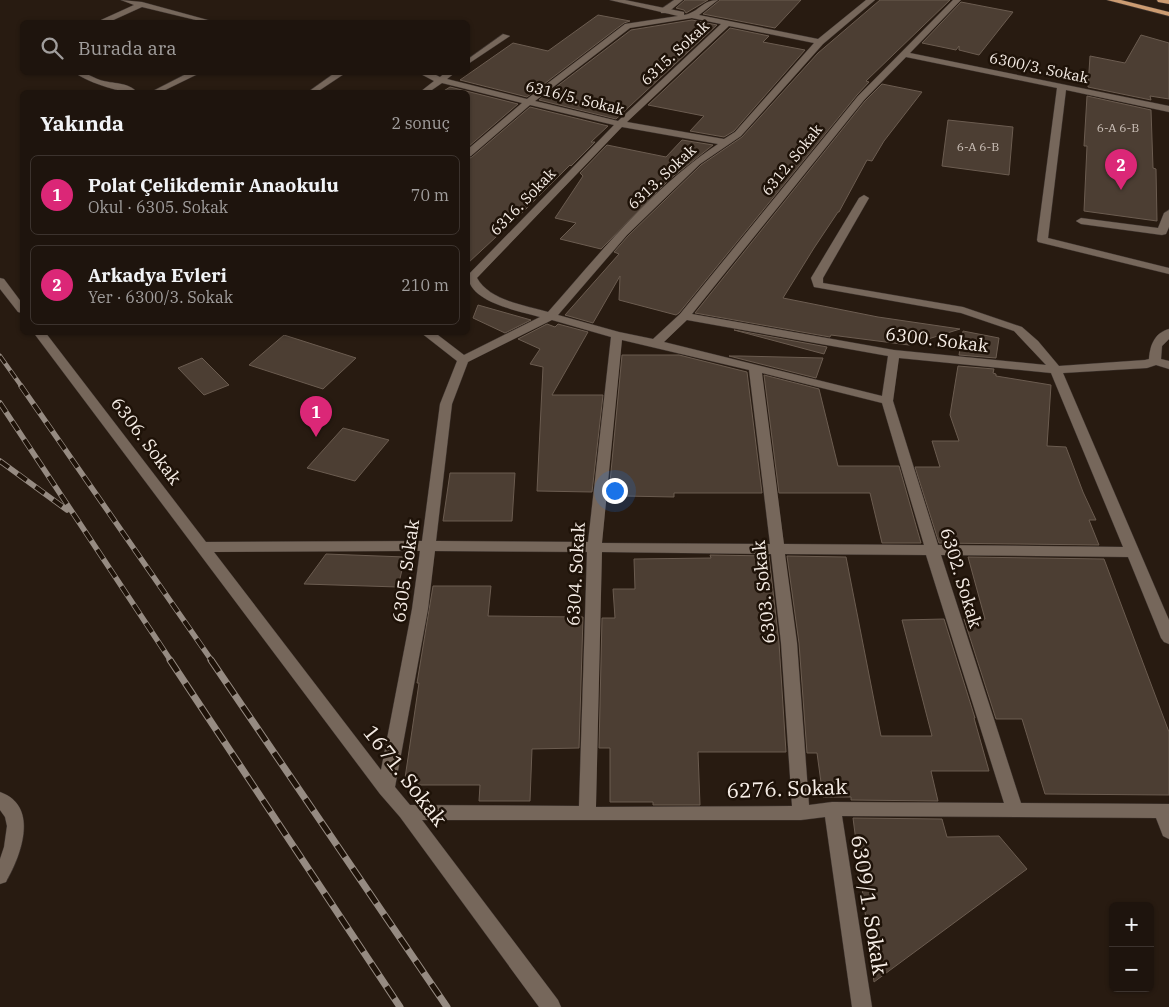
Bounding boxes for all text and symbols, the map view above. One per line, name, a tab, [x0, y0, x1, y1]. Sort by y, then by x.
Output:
street label: 6315. Sokak	[637, 16, 713, 89]
search box	[20, 20, 470, 75]
icon: search	[38, 34, 66, 62]
text: Burada ara	[78, 36, 177, 60]
street label: 6300/3. Sokak	[988, 48, 1091, 87]
street label: 6316/5. Sokak	[524, 76, 627, 119]
text: Yakında	[40, 109, 124, 137]
text: 2 sonuç	[391, 113, 450, 133]
street label: 6312. Sokak	[757, 120, 826, 199]
house number: 6-A 6-B	[1097, 120, 1139, 135]
house number: 6-A 6-B	[957, 139, 999, 154]
street label: 6313. Sokak	[624, 140, 700, 213]
pin: 2	[1105, 149, 1137, 190]
street label: 6316. Sokak	[486, 164, 560, 239]
text: Polat Çelikdemir Anaokulu	[88, 173, 339, 197]
text: 1	[52, 185, 62, 205]
text: 70 m	[411, 185, 449, 205]
text: Okul · 6305. Sokak	[88, 197, 228, 217]
text: Arkadya Evleri	[88, 263, 227, 287]
text: 2	[52, 275, 62, 295]
text: 210 m	[401, 275, 449, 295]
text: Yer · 6300/3. Sokak	[88, 287, 233, 307]
street label: 6300. Sokak	[884, 322, 990, 357]
street label: 6306. Sokak	[106, 392, 187, 489]
pin: 1	[300, 396, 332, 437]
your location	[602, 478, 628, 504]
street label: 6305. Sokak	[387, 517, 424, 624]
street label: 6304. Sokak	[561, 521, 590, 626]
street label: 6302. Sokak	[935, 525, 988, 631]
street label: 6303. Sokak	[747, 539, 780, 645]
street label: 1671. Sokak	[357, 719, 455, 832]
street label: 6276. Sokak	[726, 772, 849, 804]
street label: 6309/1. Sokak	[845, 833, 895, 978]
map controls	[1109, 902, 1154, 992]
button: +	[1109, 902, 1154, 947]
button: −	[1109, 947, 1154, 992]

